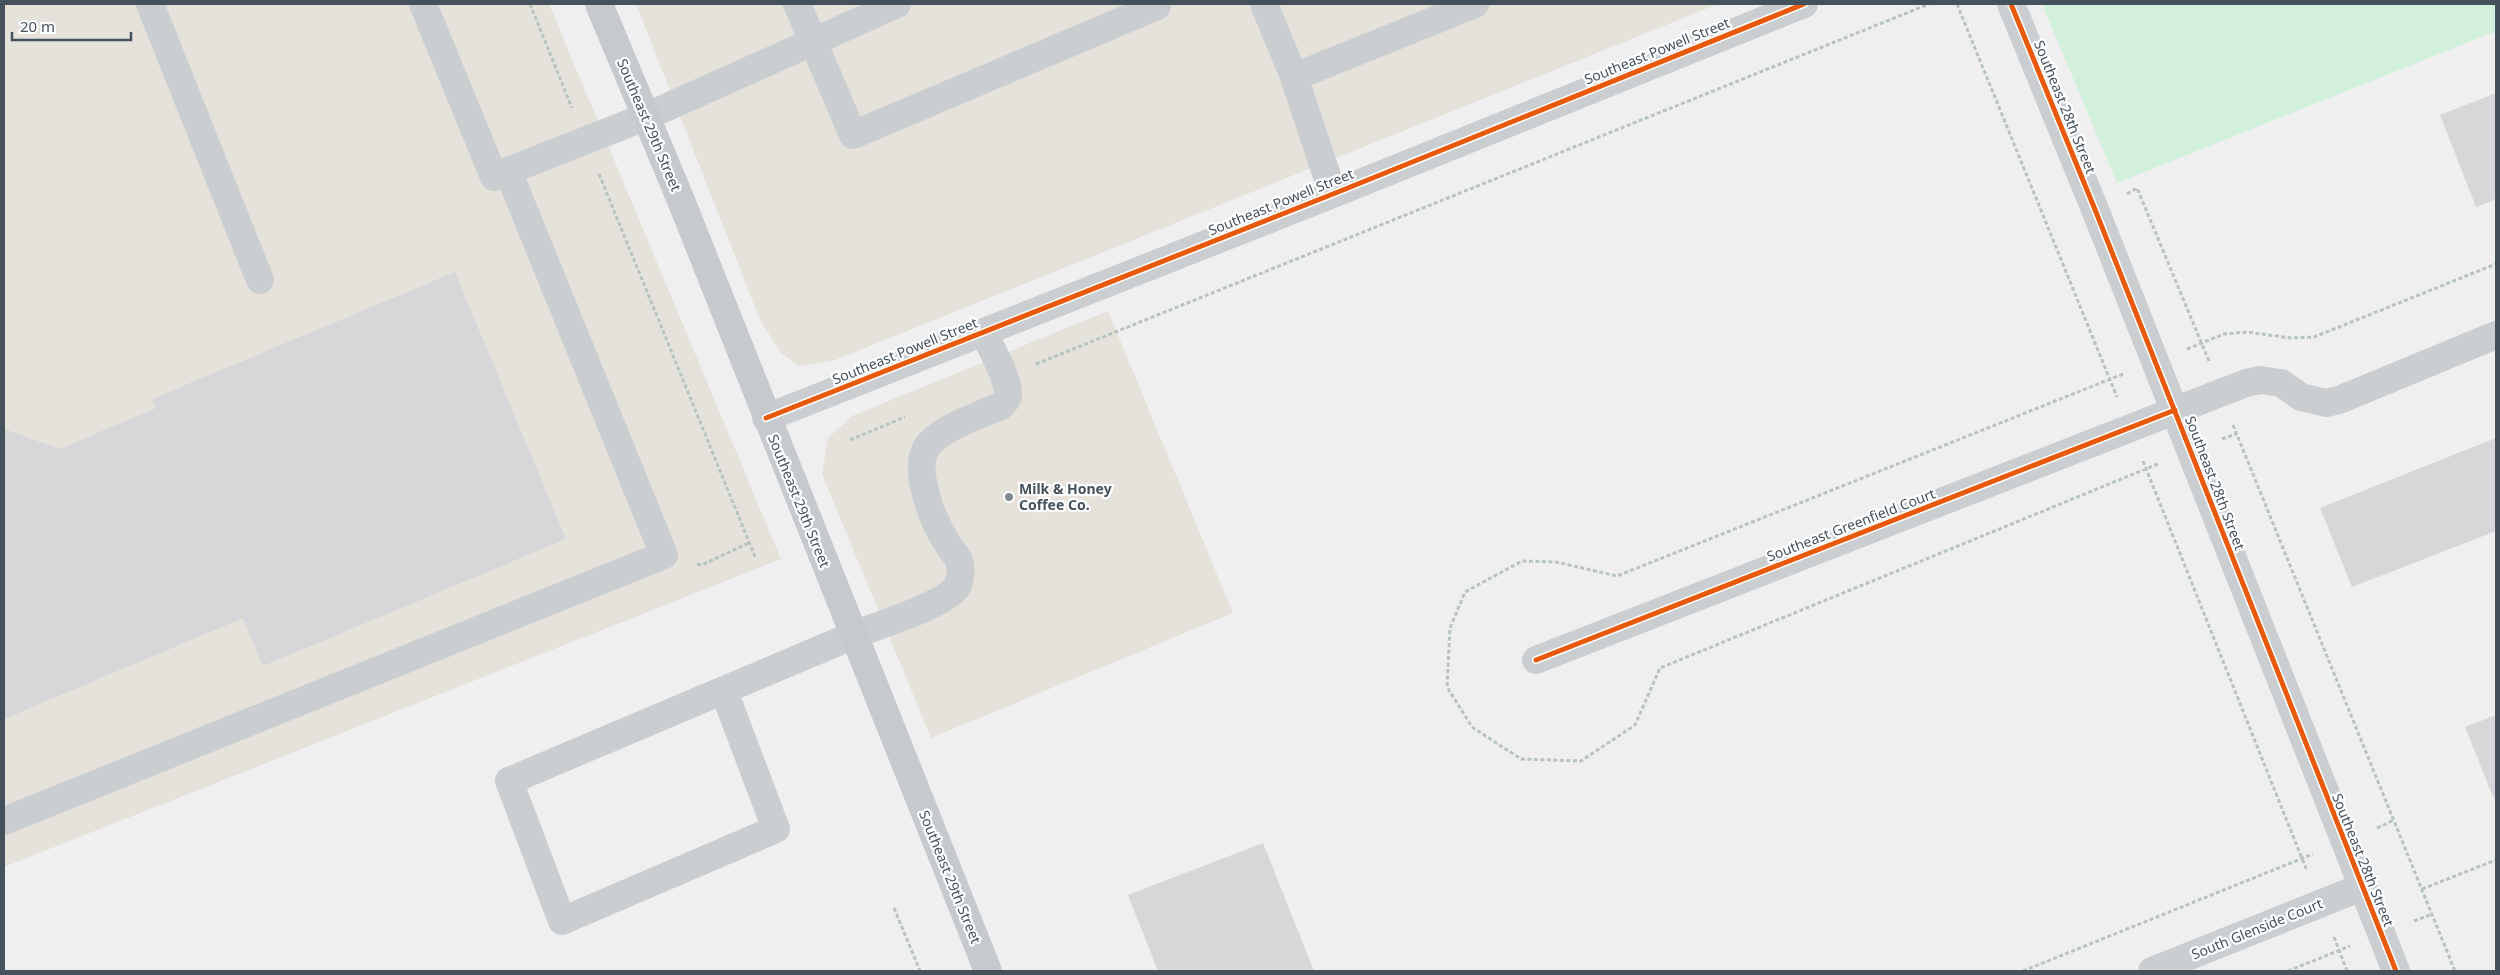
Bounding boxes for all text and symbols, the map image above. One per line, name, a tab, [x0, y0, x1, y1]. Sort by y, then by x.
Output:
scale bar	[12, 10, 131, 42]
street label: Southeast Powell Street	[1581, 13, 1732, 88]
text: 20 m	[20, 16, 55, 36]
street label: Southeast 28th Street	[2030, 37, 2101, 176]
street label: Southeast 29th Street	[613, 56, 686, 194]
street label: Southeast Powell Street	[1205, 164, 1356, 239]
street label: Southeast Powell Street	[829, 313, 980, 388]
street label: Southeast 28th Street	[2181, 413, 2250, 553]
street label: Southeast 29th Street	[764, 431, 835, 570]
place label: Milk & Honey Coffee Co.	[1019, 479, 1112, 514]
street label: Southeast Greenfield Court	[1764, 484, 1938, 565]
marker: Milk & Honey Coffee Co.	[1003, 491, 1015, 503]
street label: Southeast 28th Street	[2328, 790, 2399, 929]
street label: Southeast 29th Street	[915, 807, 986, 946]
street label: South Glenside Court	[2188, 894, 2325, 964]

